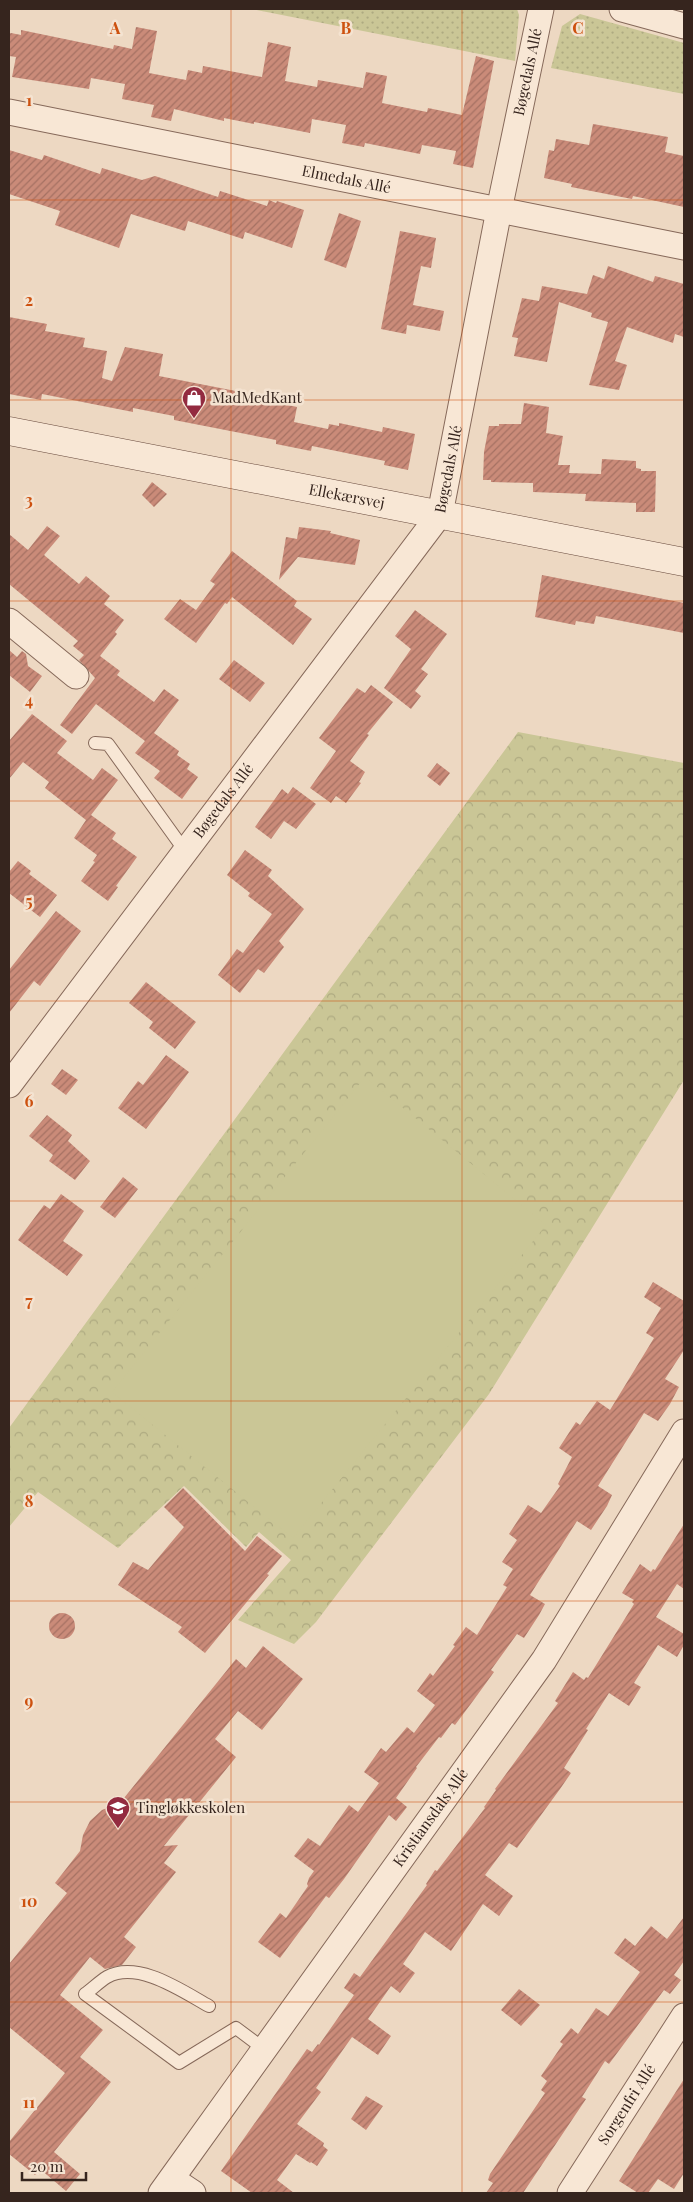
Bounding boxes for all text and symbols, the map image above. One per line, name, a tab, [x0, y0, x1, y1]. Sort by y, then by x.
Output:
text: A	[109, 17, 121, 38]
text: B	[341, 17, 352, 38]
text: C	[572, 17, 584, 38]
street label: Bøgedals Allé	[508, 26, 546, 117]
text: 1	[26, 89, 32, 110]
street label: Elmedals Allé	[300, 160, 393, 197]
text: 2	[25, 289, 33, 310]
shop icon: MadMedKant	[181, 385, 207, 419]
place label: MadMedKant	[212, 387, 303, 407]
street label: Bøgedals Allé	[429, 424, 466, 515]
street label: Ellekærsvej	[307, 478, 386, 513]
text: 3	[25, 489, 33, 510]
text: 4	[25, 689, 33, 710]
street label: Bøgedals Allé	[188, 759, 257, 842]
text: 5	[25, 890, 33, 911]
text: 6	[25, 1090, 34, 1111]
text: 7	[25, 1290, 33, 1311]
text: 8	[25, 1490, 34, 1511]
text: 9	[25, 1690, 34, 1711]
street label: Kristiansdals Allé	[388, 1764, 472, 1870]
school or university icon: Tingløkkeskolen	[105, 1795, 131, 1829]
place label: Tingløkkeskolen	[136, 1797, 245, 1817]
text: 10	[21, 1890, 37, 1911]
street label: Sorgenfri Allé	[593, 2060, 659, 2148]
text: 11	[23, 2091, 35, 2112]
scale bar	[22, 2150, 86, 2182]
text: 20 m	[30, 2156, 64, 2176]

